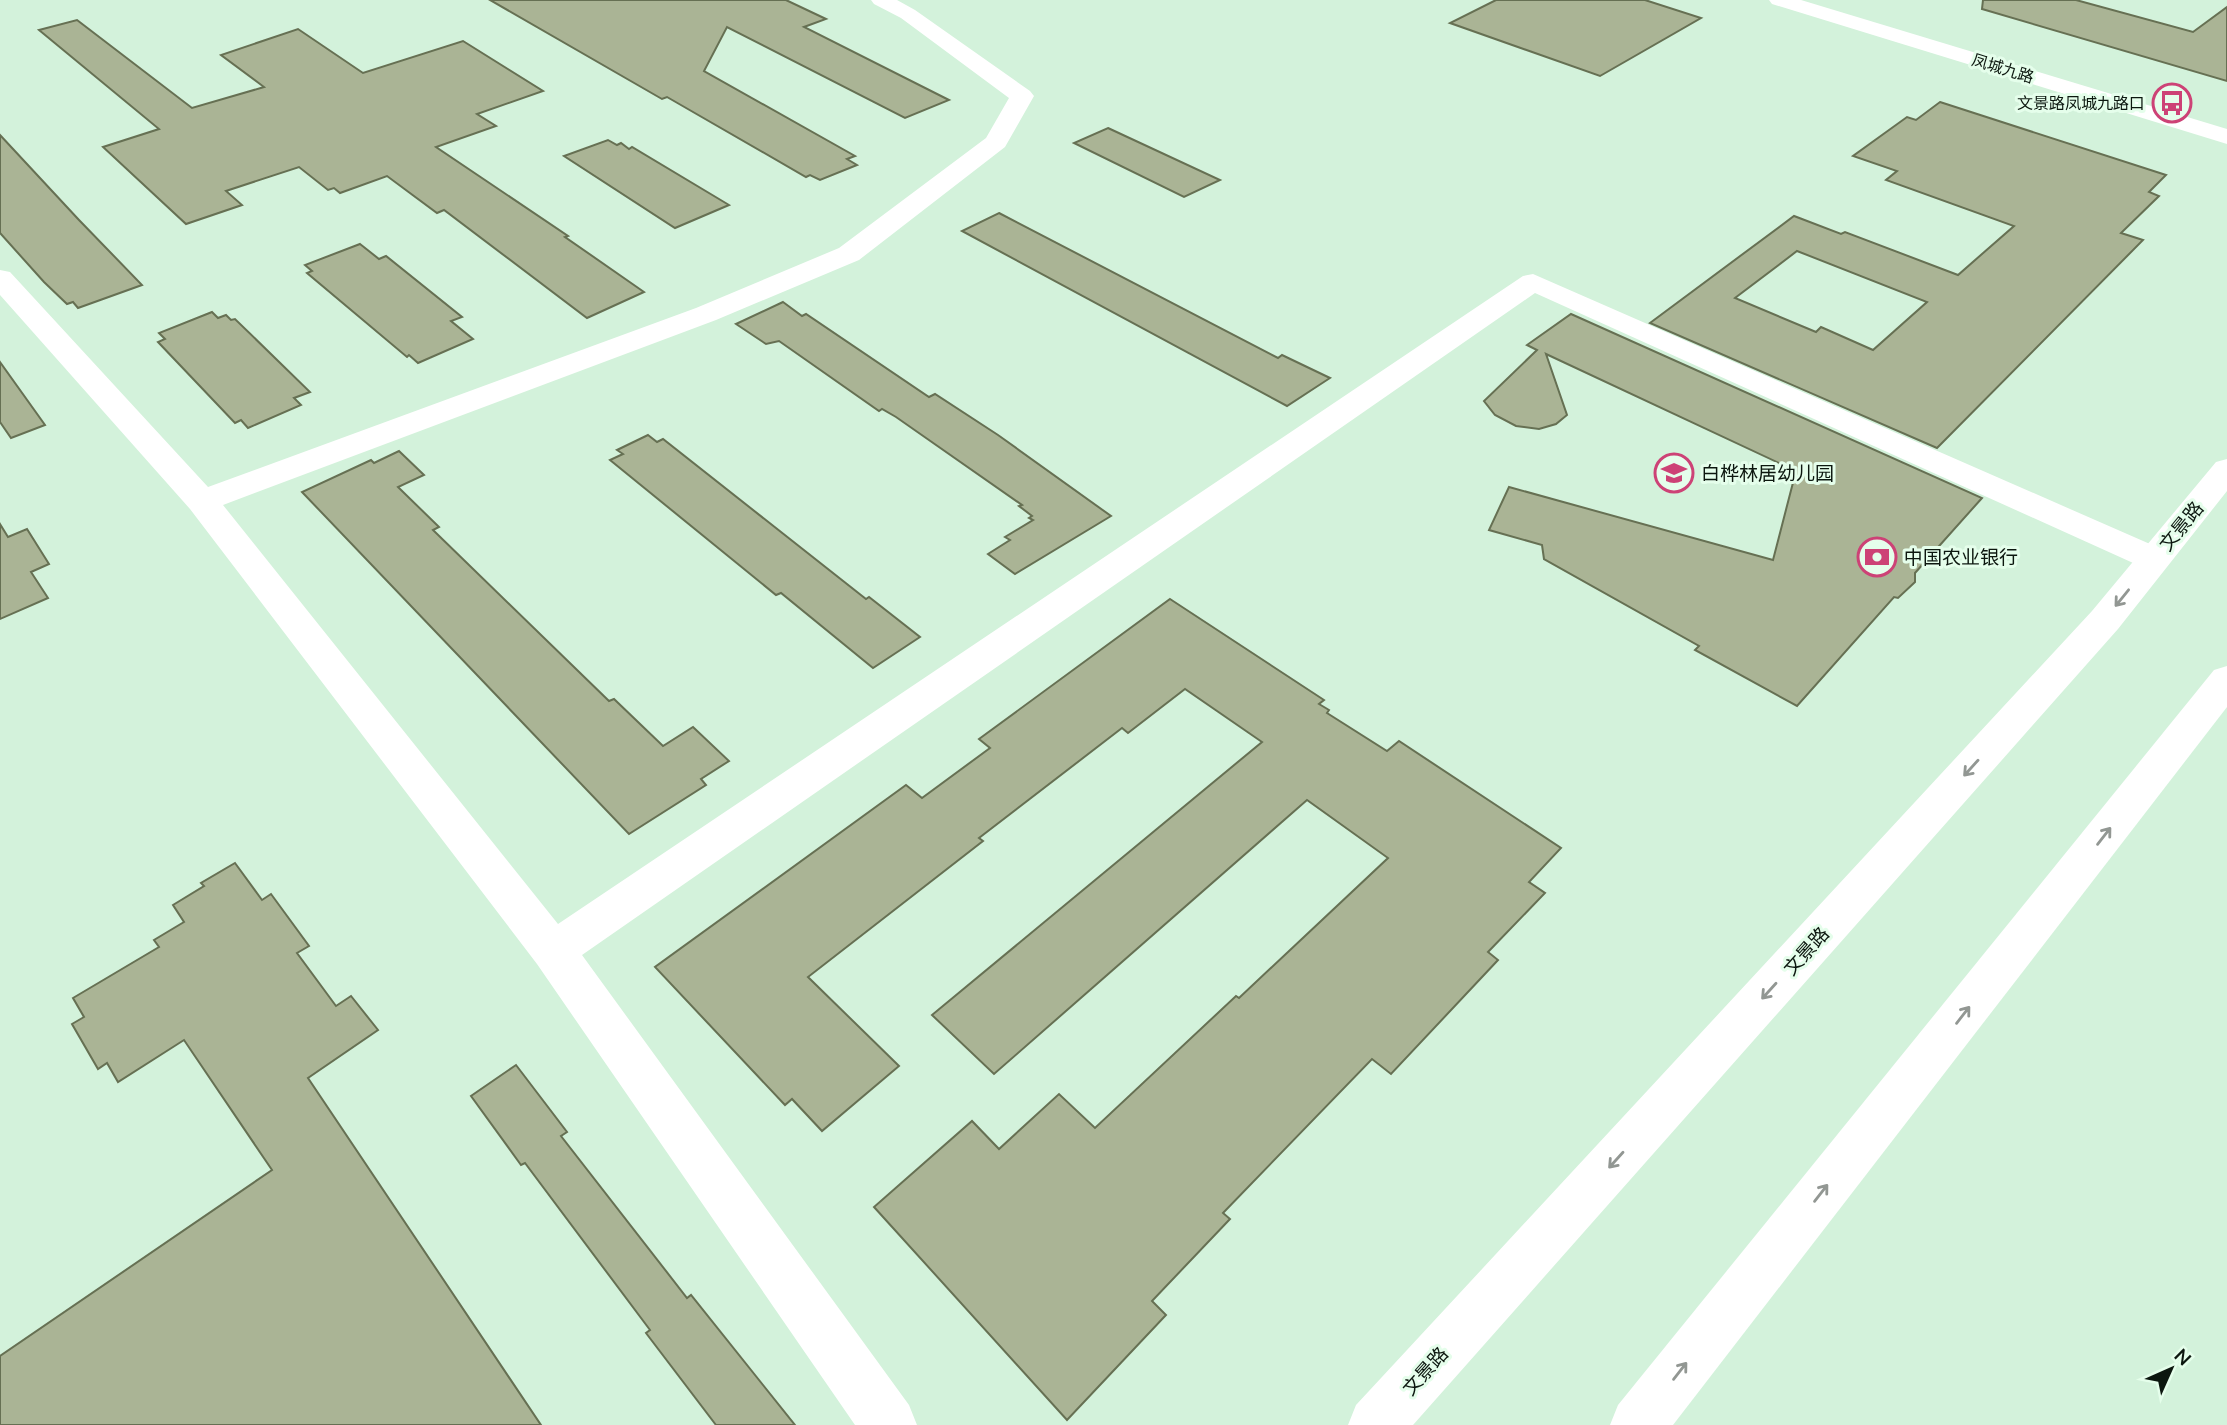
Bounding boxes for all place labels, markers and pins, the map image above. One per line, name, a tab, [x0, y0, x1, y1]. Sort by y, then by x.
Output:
bus stop icon: 文景路凤城九路口	[2151, 82, 2193, 124]
place label: 文景路凤城九路口	[2017, 93, 2145, 113]
school or university icon: 白桦林居幼儿园	[1653, 452, 1695, 494]
place label: 白桦林居幼儿园	[1701, 461, 1834, 485]
bank icon: 中国农业银行	[1856, 536, 1898, 578]
place label: 中国农业银行	[1904, 545, 2018, 569]

